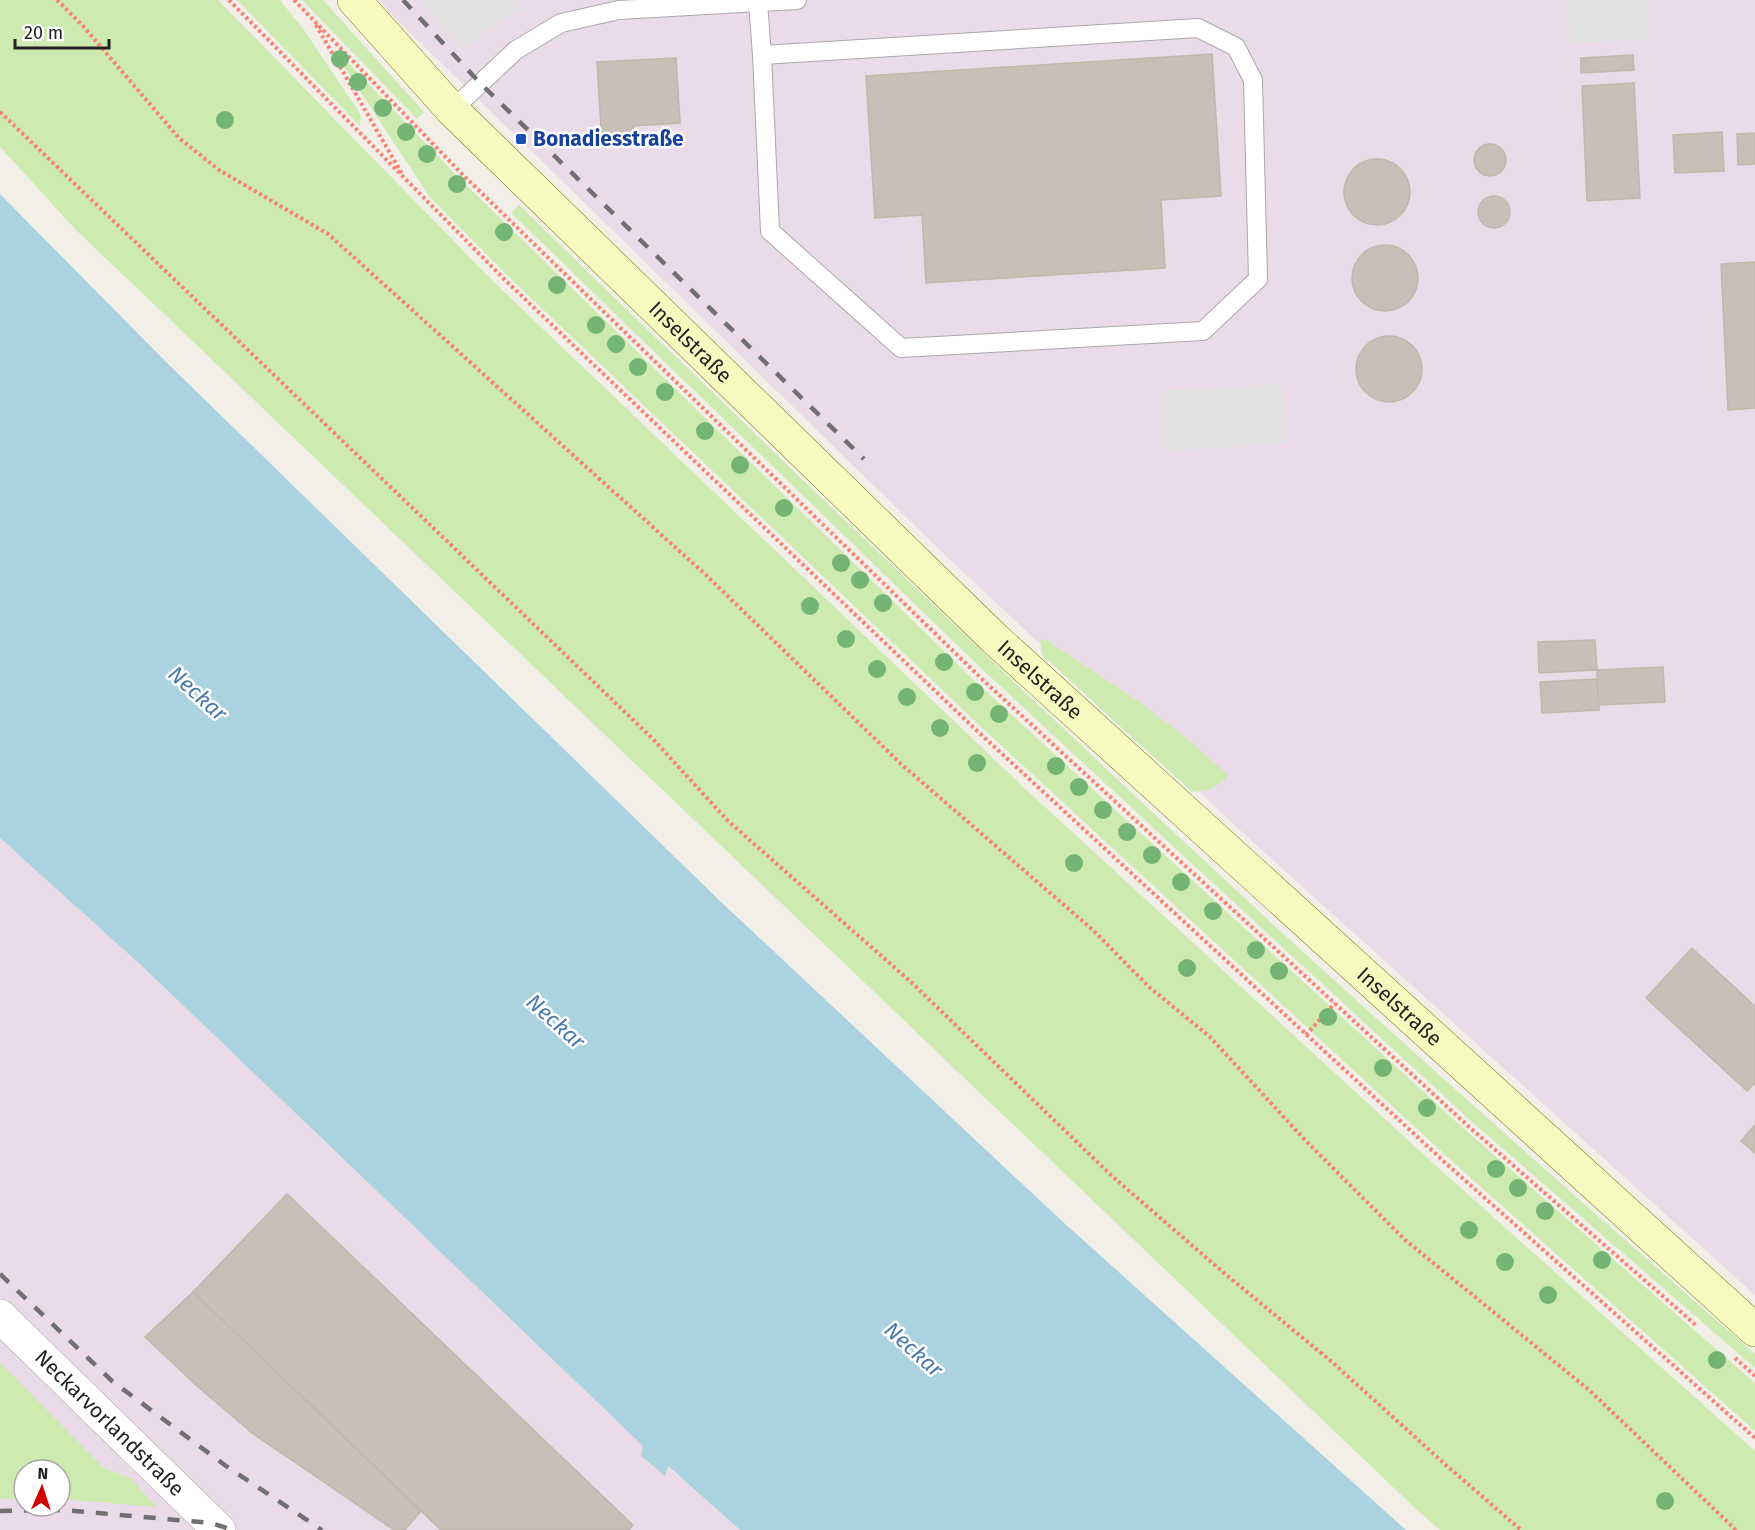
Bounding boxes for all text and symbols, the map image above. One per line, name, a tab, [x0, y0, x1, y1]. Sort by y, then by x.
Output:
scale bar	[15, 12, 110, 50]
text: 20 m	[24, 22, 63, 44]
place label: Bonadiesstraße	[533, 126, 684, 152]
marker: Bonadiesstraße	[514, 132, 528, 146]
street label: Inselstraße	[643, 296, 737, 388]
street label: Inselstraße	[992, 634, 1088, 725]
water label: Neckar	[163, 660, 233, 727]
street label: Inselstraße	[1351, 961, 1447, 1052]
water label: Neckar	[521, 988, 591, 1055]
water label: Neckar	[879, 1316, 949, 1383]
street label: Neckarvorlandstraße	[29, 1345, 189, 1501]
north arrow	[12, 1458, 72, 1518]

